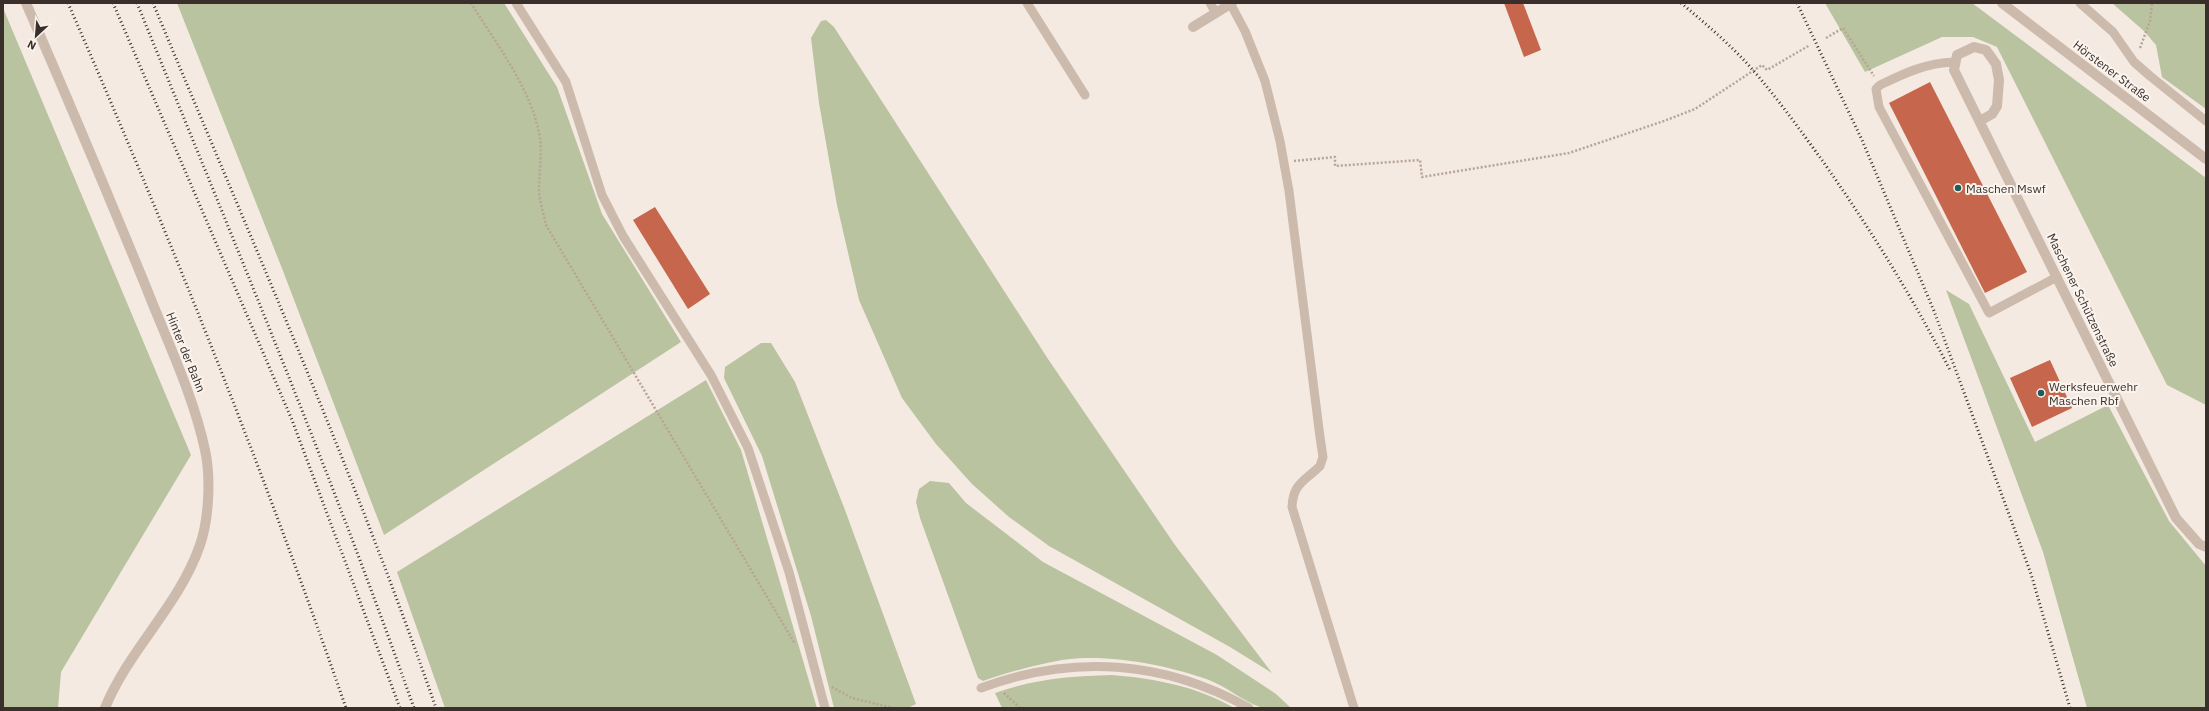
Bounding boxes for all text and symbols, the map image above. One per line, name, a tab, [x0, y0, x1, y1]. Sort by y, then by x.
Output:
north arrow	[16, 16, 56, 56]
text: N	[25, 37, 38, 53]
street label: Hörstener Straße	[2070, 37, 2154, 105]
place label: Maschen Mswf	[1966, 181, 2046, 196]
marker: Maschen Mswf	[1953, 183, 1963, 193]
street label: Maschener Schützenstraße	[2044, 231, 2122, 370]
street label: Hinter der Bahn	[163, 310, 209, 394]
place label: Werksfeuerwehr Maschen Rbf	[2049, 379, 2138, 408]
marker: Werksfeuerwehr Maschen Rbf	[2036, 388, 2046, 398]

